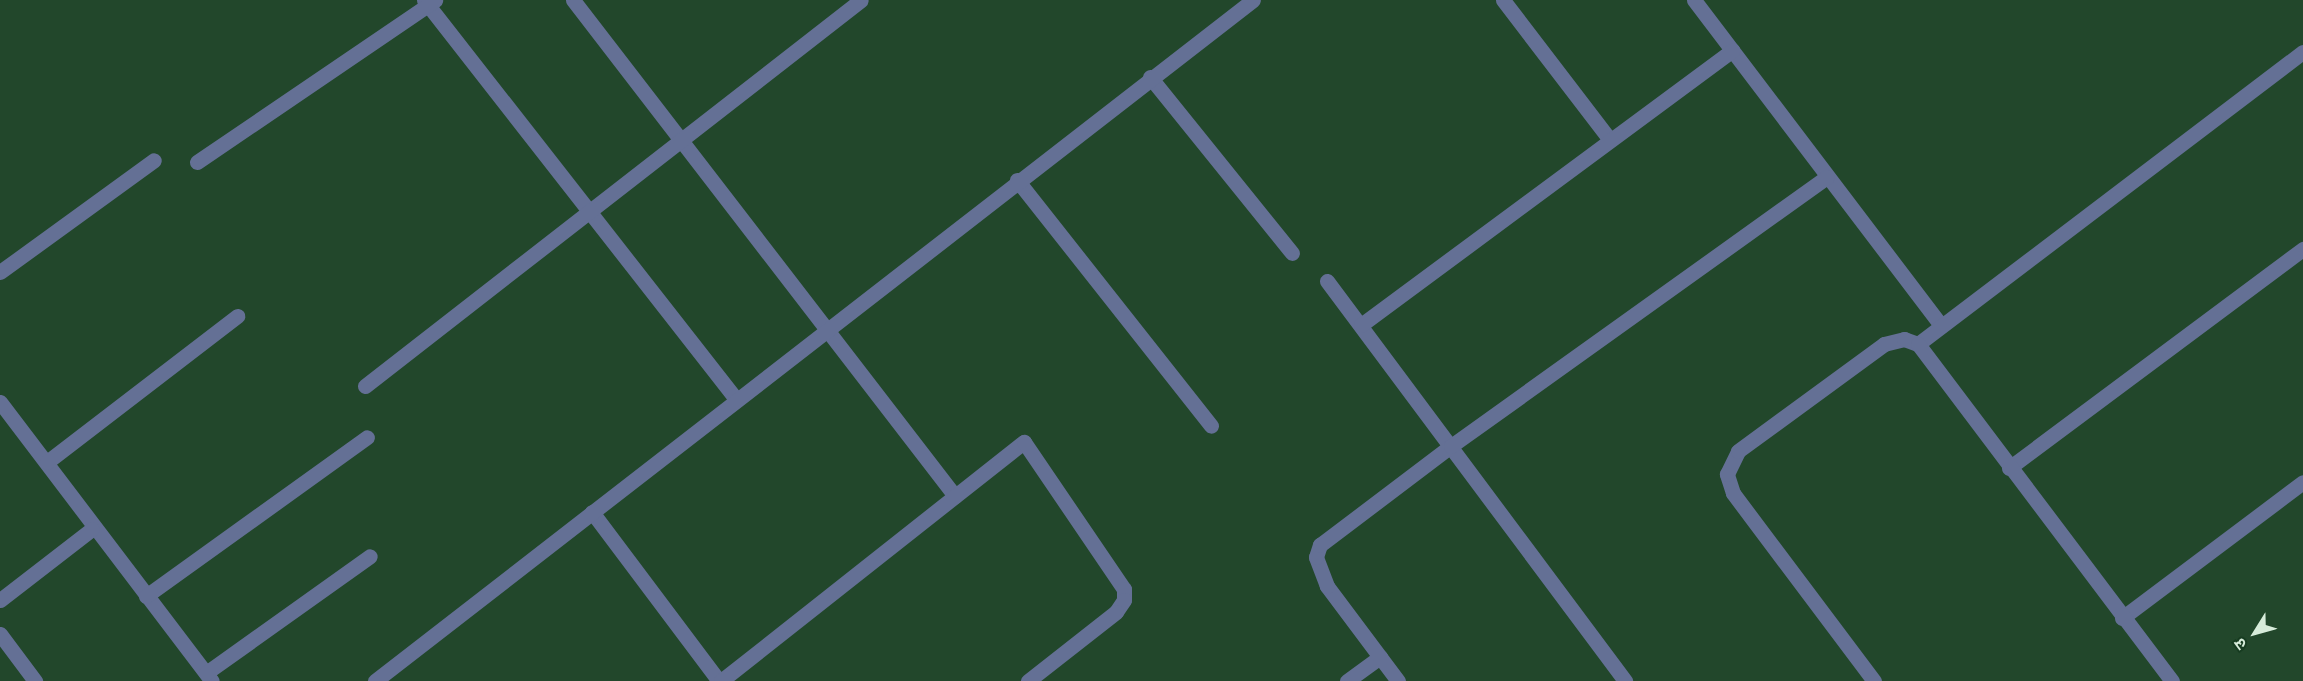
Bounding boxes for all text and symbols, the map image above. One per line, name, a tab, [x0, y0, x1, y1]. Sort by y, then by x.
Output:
north arrow	[2225, 603, 2285, 663]
text: उ	[2230, 635, 2251, 654]

